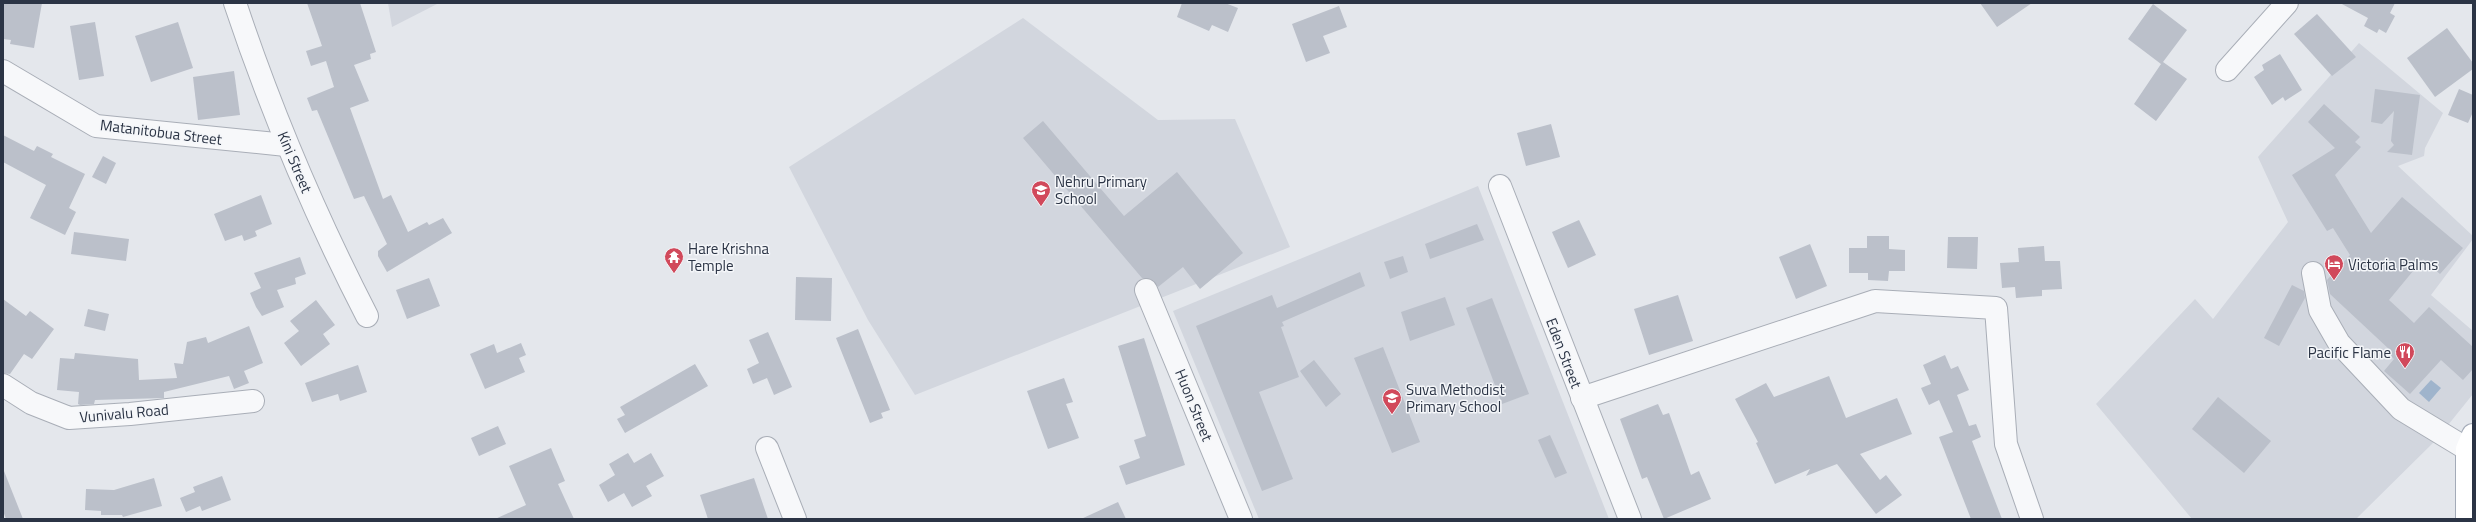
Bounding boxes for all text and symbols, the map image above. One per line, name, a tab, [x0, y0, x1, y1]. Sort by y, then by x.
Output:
street label: Matanitobua Street	[99, 113, 224, 151]
street label: Kini Street	[272, 128, 319, 197]
place label: Nehru Primary School	[1055, 170, 1147, 210]
school or university icon: Nehru Primary School	[1030, 179, 1052, 207]
place label: Hare Krishna Temple	[688, 237, 770, 277]
temple icon: Hare Krishna Temple	[663, 246, 685, 274]
hotel icon: Victoria Palms	[2323, 253, 2345, 281]
place label: Victoria Palms	[2348, 253, 2438, 276]
street label: Eden Street	[1540, 314, 1588, 392]
place label: Pacific Flame	[2308, 341, 2391, 364]
restaurant icon: Pacific Flame	[2394, 341, 2416, 369]
street label: Huon Street	[1169, 365, 1219, 445]
place label: Suva Methodist Primary School	[1406, 378, 1505, 418]
school or university icon: Suva Methodist Primary School	[1381, 387, 1403, 415]
street label: Vunivalu Road	[78, 398, 170, 428]

